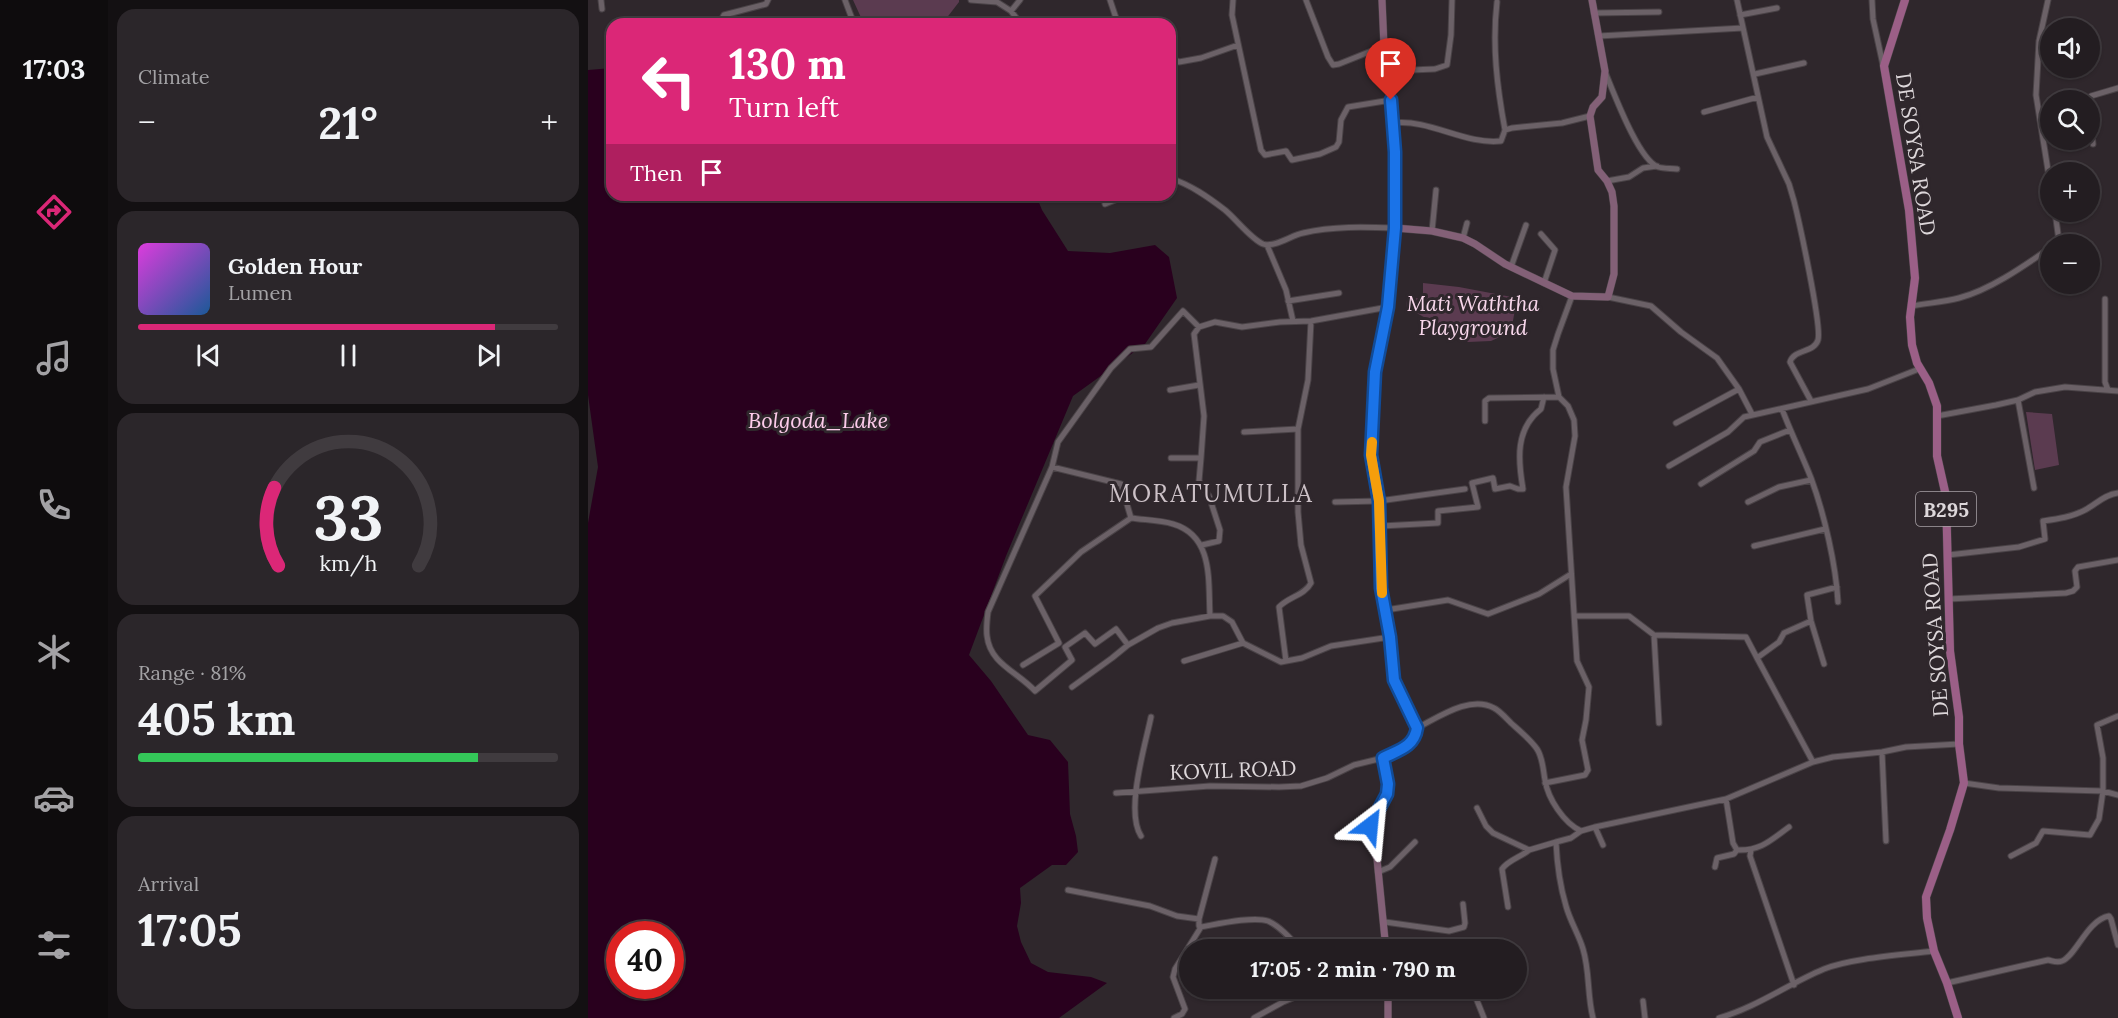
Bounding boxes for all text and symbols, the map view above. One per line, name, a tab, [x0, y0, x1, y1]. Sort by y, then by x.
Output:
map controls	[2040, 18, 2100, 294]
button: sound	[2040, 18, 2100, 78]
text: 130 m	[729, 37, 846, 91]
pin	[1365, 38, 1416, 100]
icon: left	[630, 42, 708, 120]
icon: arrive	[1374, 47, 1407, 80]
text: 17:03	[23, 52, 85, 86]
text: Climate	[138, 64, 210, 89]
street label: DE SOYSA ROAD	[1890, 71, 1942, 237]
text: Turn left	[729, 90, 839, 124]
button: search	[2040, 90, 2100, 150]
text: 21°	[318, 94, 378, 151]
text: −	[138, 101, 156, 143]
text: +	[540, 101, 558, 143]
icon: arrive	[695, 156, 728, 189]
text: Then	[630, 159, 683, 187]
button: +	[2040, 162, 2100, 222]
icon: directions	[33, 191, 75, 233]
button: −	[2040, 234, 2100, 294]
text: Golden Hour	[228, 252, 362, 280]
text: Lumen	[228, 280, 292, 305]
park label: Mati Waththa Playground	[1407, 290, 1540, 341]
icon: music	[33, 337, 75, 379]
icon: previous	[192, 339, 225, 372]
icon: pause	[332, 339, 365, 372]
icon: next	[472, 339, 505, 372]
water label: Bolgoda_Lake	[748, 406, 888, 434]
text: 33	[313, 477, 383, 557]
district label: MORATUMULLA	[1109, 478, 1313, 509]
icon: phone	[33, 484, 75, 526]
road number: B295	[1916, 492, 1976, 526]
text: km/h	[319, 549, 377, 577]
street label: DE SOYSA ROAD	[1916, 552, 1954, 718]
icon: climate	[33, 631, 75, 673]
text: Range · 81%	[138, 660, 246, 685]
text: 405 km	[138, 690, 296, 747]
street label: KOVIL ROAD	[1169, 754, 1297, 786]
icon: car	[33, 777, 75, 819]
position arrow	[1338, 794, 1402, 858]
text: Arrival	[138, 871, 199, 896]
text: 17:05	[138, 901, 242, 958]
speed limit sign: 40	[606, 921, 684, 999]
icon: filters	[33, 924, 75, 966]
text: 17:05 · 2 min · 790 m	[1250, 955, 1456, 983]

